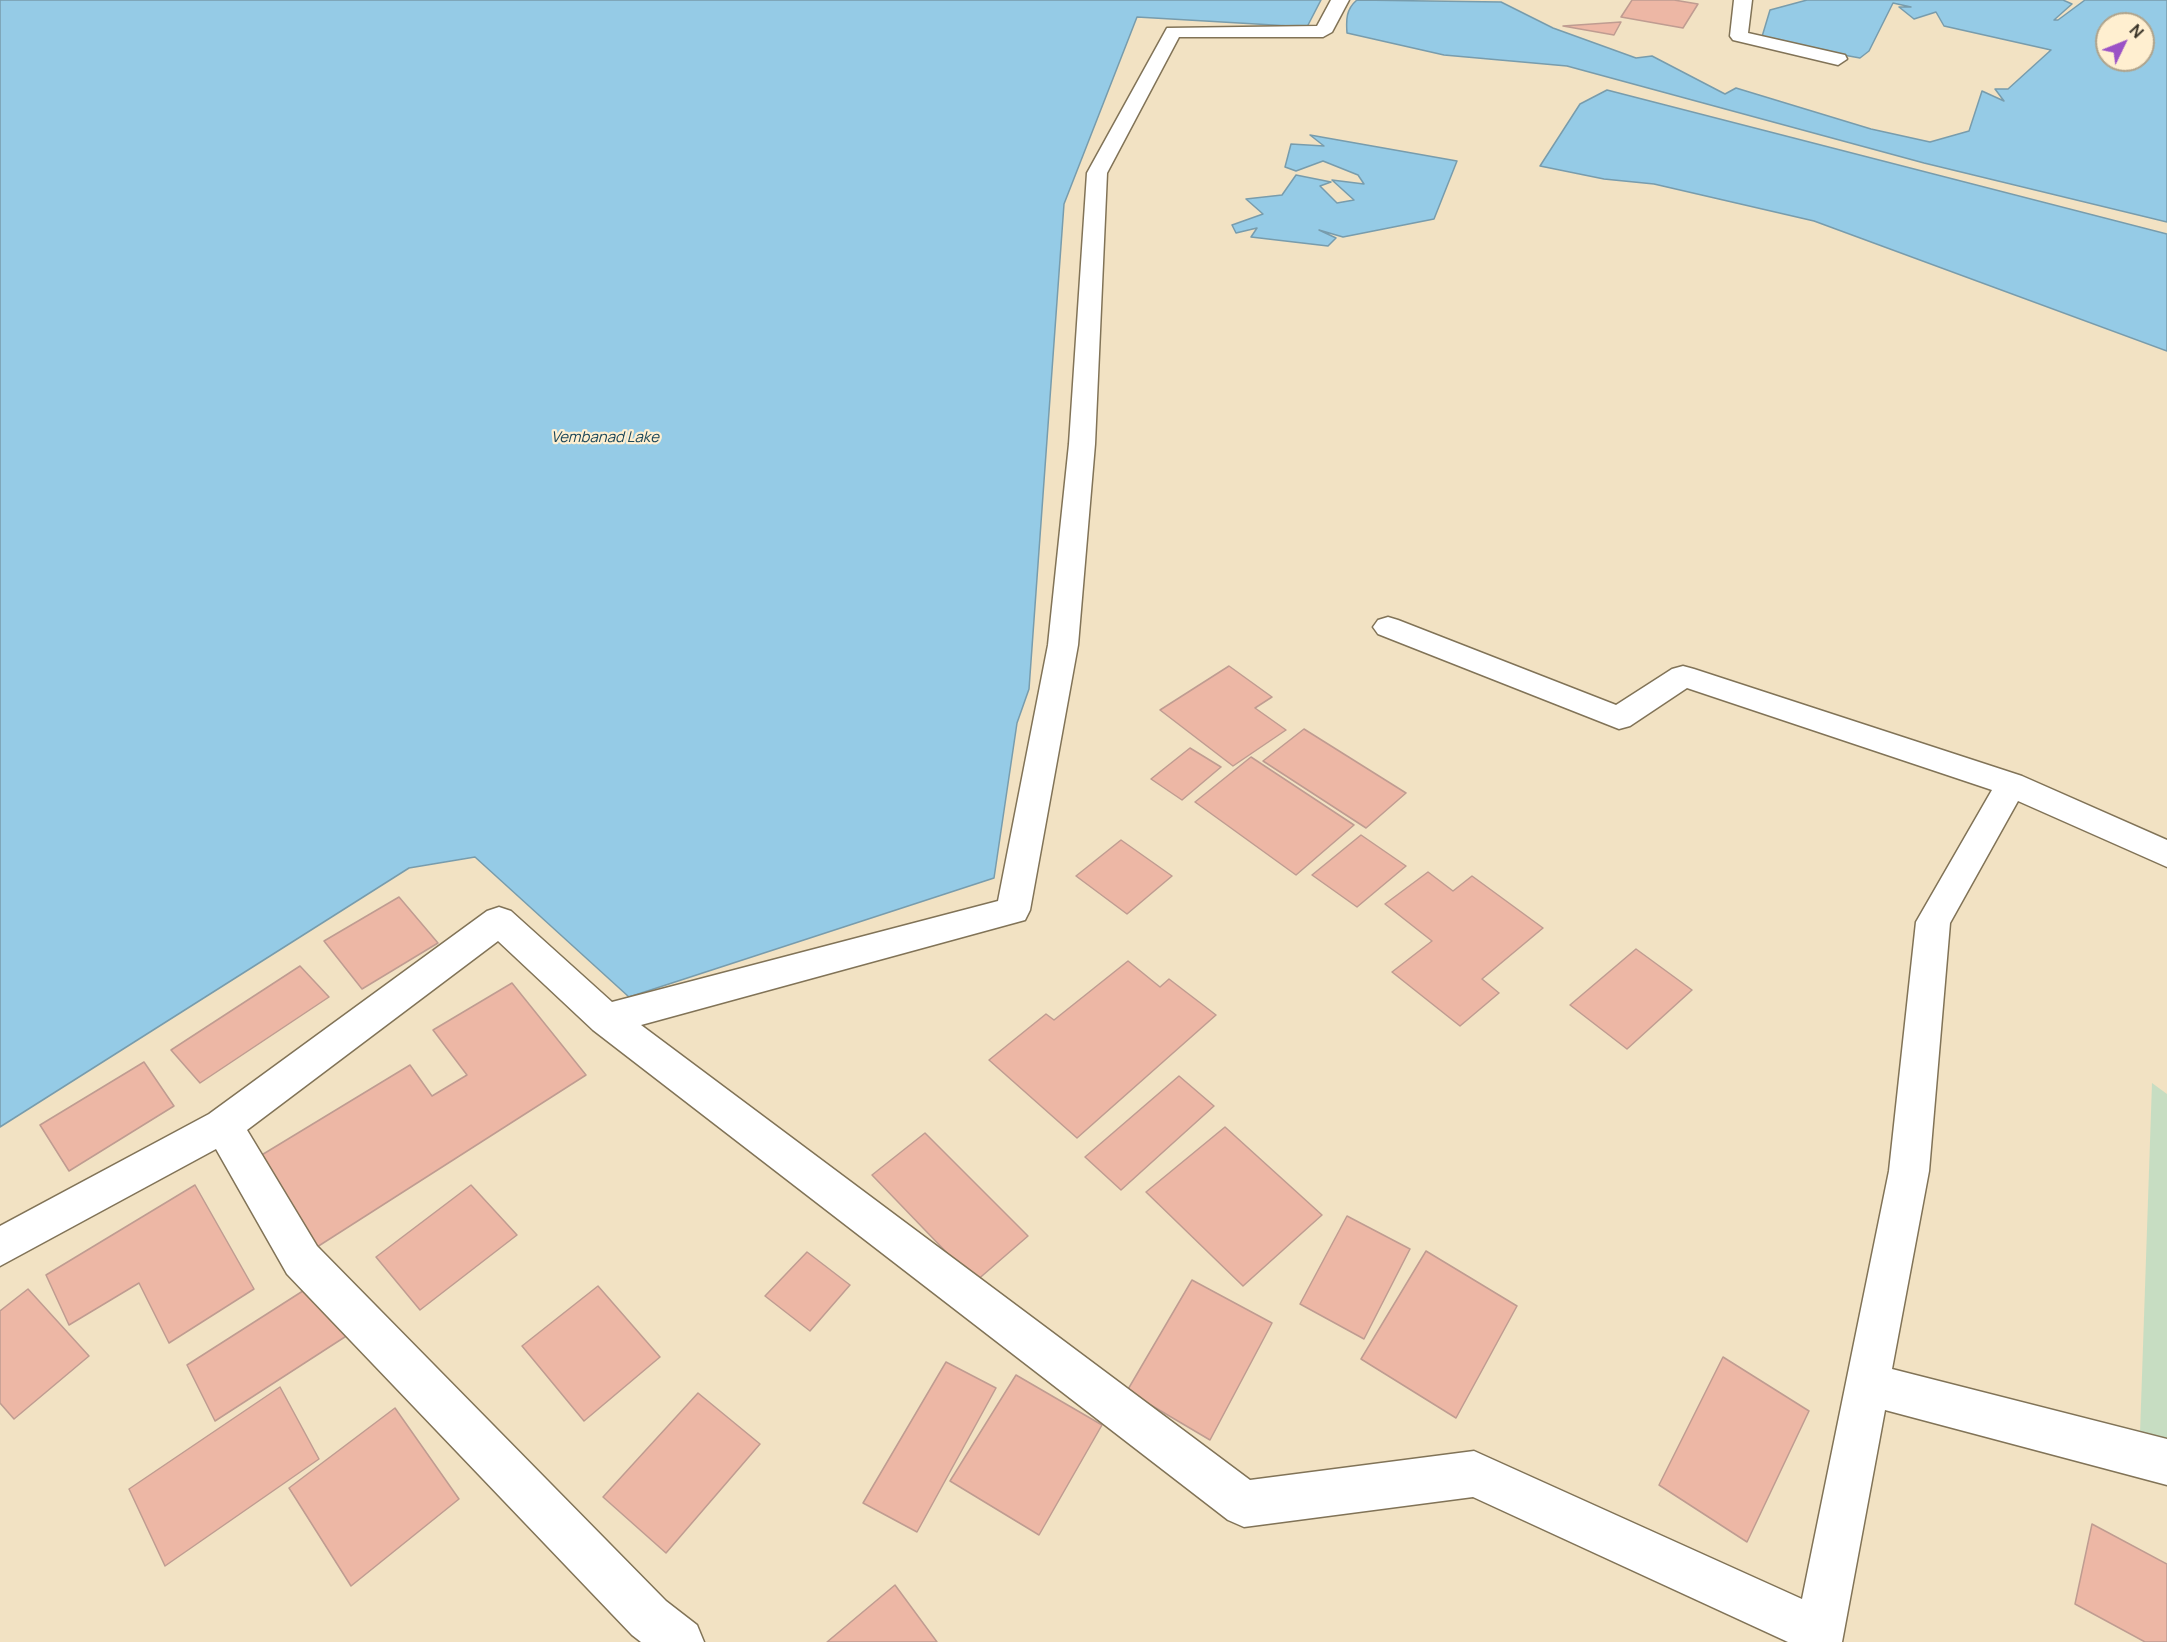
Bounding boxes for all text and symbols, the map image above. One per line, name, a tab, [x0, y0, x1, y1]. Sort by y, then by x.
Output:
north arrow	[2095, 12, 2155, 72]
text: N	[2125, 19, 2149, 43]
water label: Vembanad Lake	[551, 429, 659, 447]

